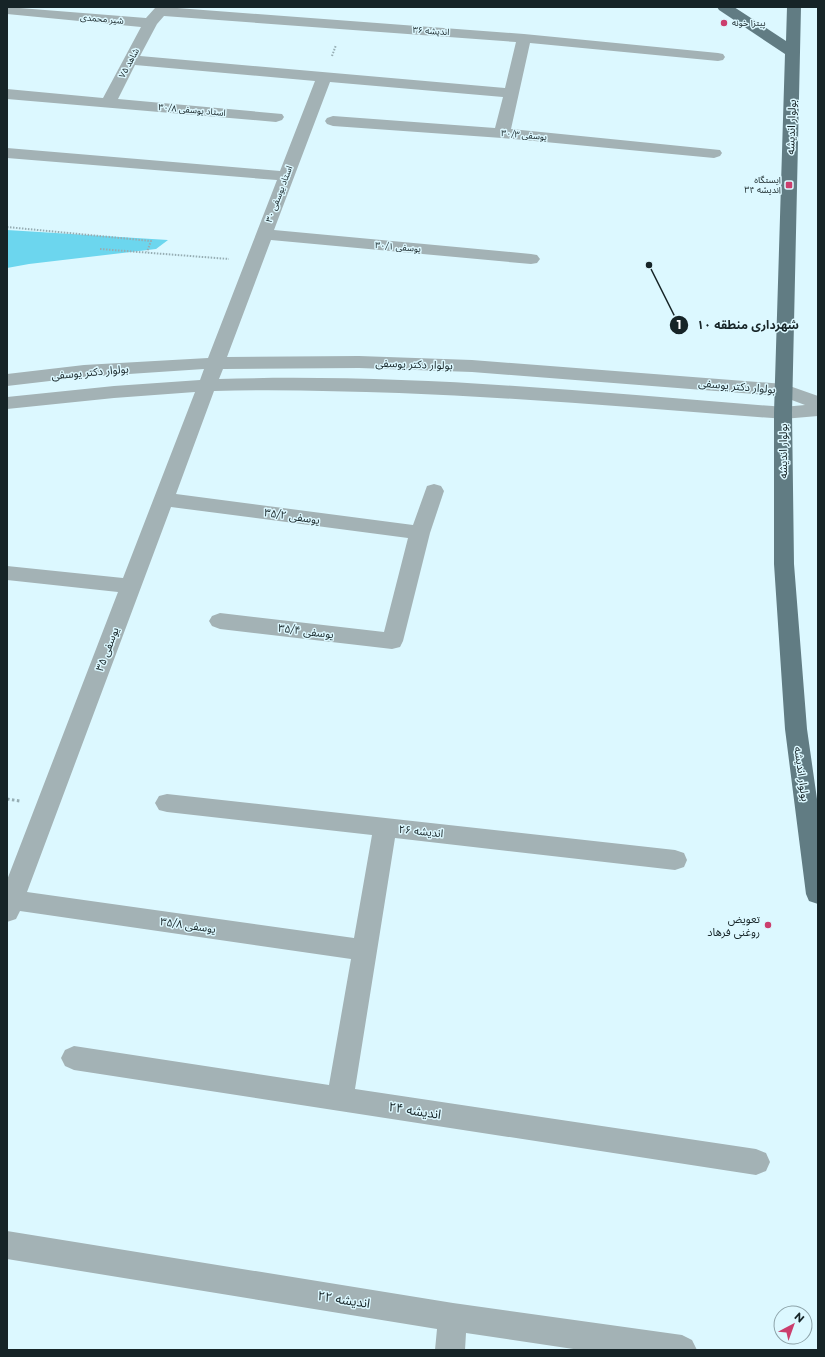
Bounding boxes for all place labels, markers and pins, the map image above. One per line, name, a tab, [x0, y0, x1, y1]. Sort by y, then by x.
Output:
place label: پیتزا خونه	[732, 17, 766, 29]
marker: پیتزا خونه	[719, 18, 729, 28]
place label: ایستگاه اندیشه ۳۴	[744, 174, 781, 195]
marker: ایستگاه اندیشه ۳۴	[784, 180, 794, 190]
callout: شهرداری منطقه ۱۰	[669, 313, 807, 337]
place label: تعویض روغنی فرهاد	[707, 912, 760, 939]
marker: تعویض روغنی فرهاد	[763, 920, 773, 930]

